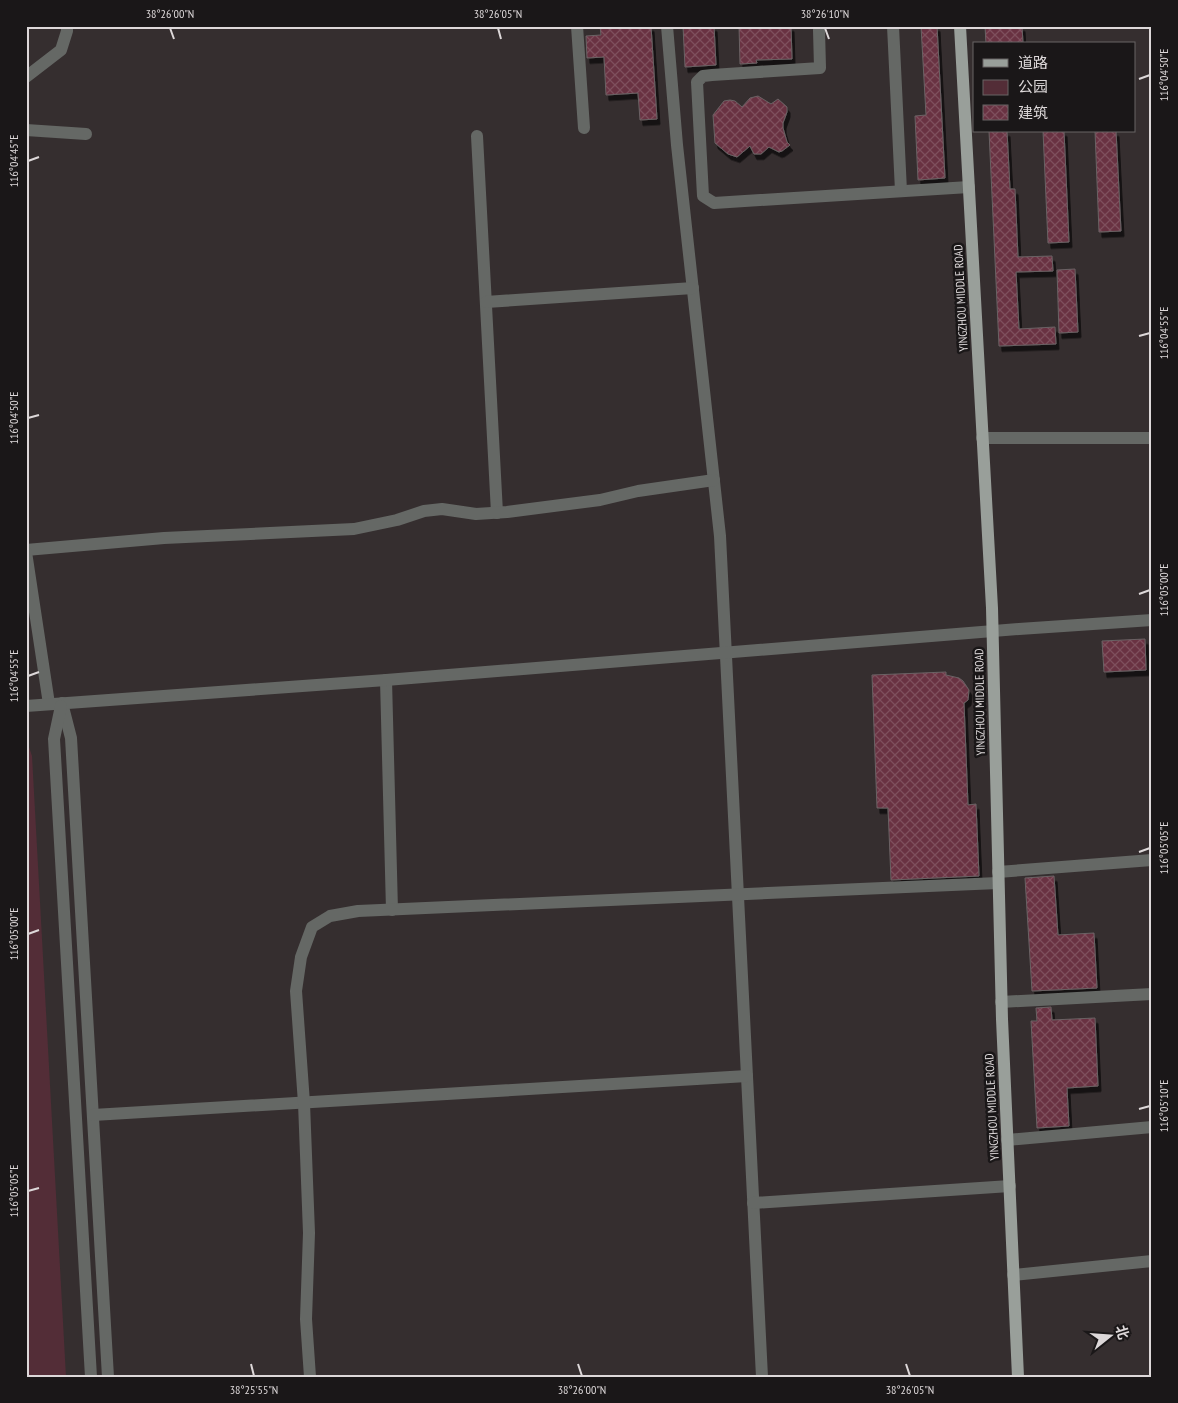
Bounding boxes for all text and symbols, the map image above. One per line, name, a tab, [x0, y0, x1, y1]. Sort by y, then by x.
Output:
text: 38°26'00"N	[146, 6, 194, 21]
text: 38°26'05"N	[474, 6, 522, 21]
text: 38°26'10"N	[801, 6, 849, 21]
legend	[973, 42, 1136, 132]
text: 116°04'50"E	[1156, 49, 1171, 101]
text: 道路	[1018, 53, 1048, 72]
text: 公园	[1018, 77, 1048, 96]
text: 建筑	[1018, 103, 1048, 122]
text: 116°04'45"E	[6, 135, 21, 187]
street label: YINGZHOU MIDDLE ROAD	[950, 244, 971, 352]
text: 116°04'55"E	[1156, 307, 1171, 359]
text: 116°04'50"E	[6, 392, 21, 444]
text: 116°05'00"E	[1156, 564, 1171, 616]
street label: YINGZHOU MIDDLE ROAD	[971, 648, 988, 756]
text: 116°04'55"E	[6, 650, 21, 702]
text: 116°05'05"E	[1156, 822, 1171, 874]
text: 116°05'00"E	[6, 908, 21, 960]
street label: YINGZHOU MIDDLE ROAD	[981, 1053, 1002, 1161]
text: 116°05'10"E	[1156, 1080, 1171, 1132]
text: 116°05'05"E	[6, 1165, 21, 1217]
north arrow	[1086, 1310, 1136, 1360]
text: 北	[1112, 1323, 1133, 1342]
text: 38°25'55"N	[230, 1382, 278, 1397]
text: 38°26'00"N	[558, 1382, 606, 1397]
text: 38°26'05"N	[886, 1382, 934, 1397]

